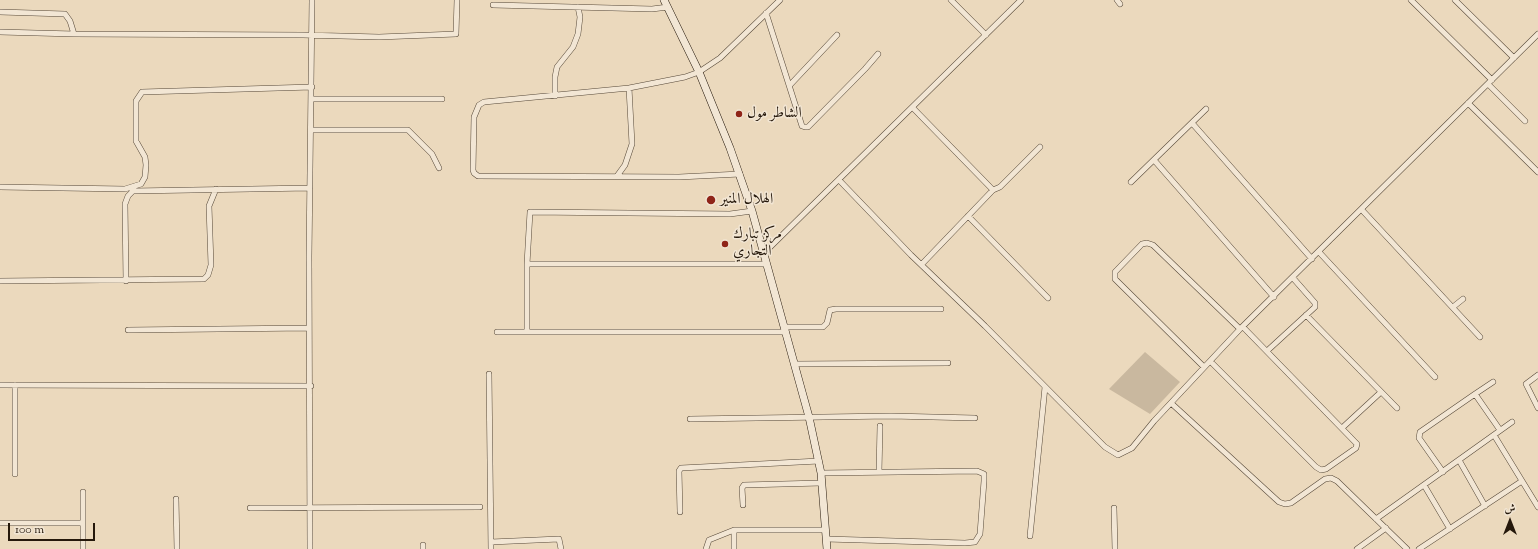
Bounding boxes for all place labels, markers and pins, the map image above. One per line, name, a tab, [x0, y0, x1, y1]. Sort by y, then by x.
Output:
place label: الشاطر مول	[747, 105, 802, 123]
marker: الشاطر مول	[734, 109, 744, 119]
place label: الهلال المنير	[720, 191, 773, 209]
marker: الهلال المنير	[705, 194, 717, 206]
place label: مركز تبارك التجاري	[733, 226, 782, 261]
marker: مركز تبارك التجاري	[720, 239, 730, 249]

